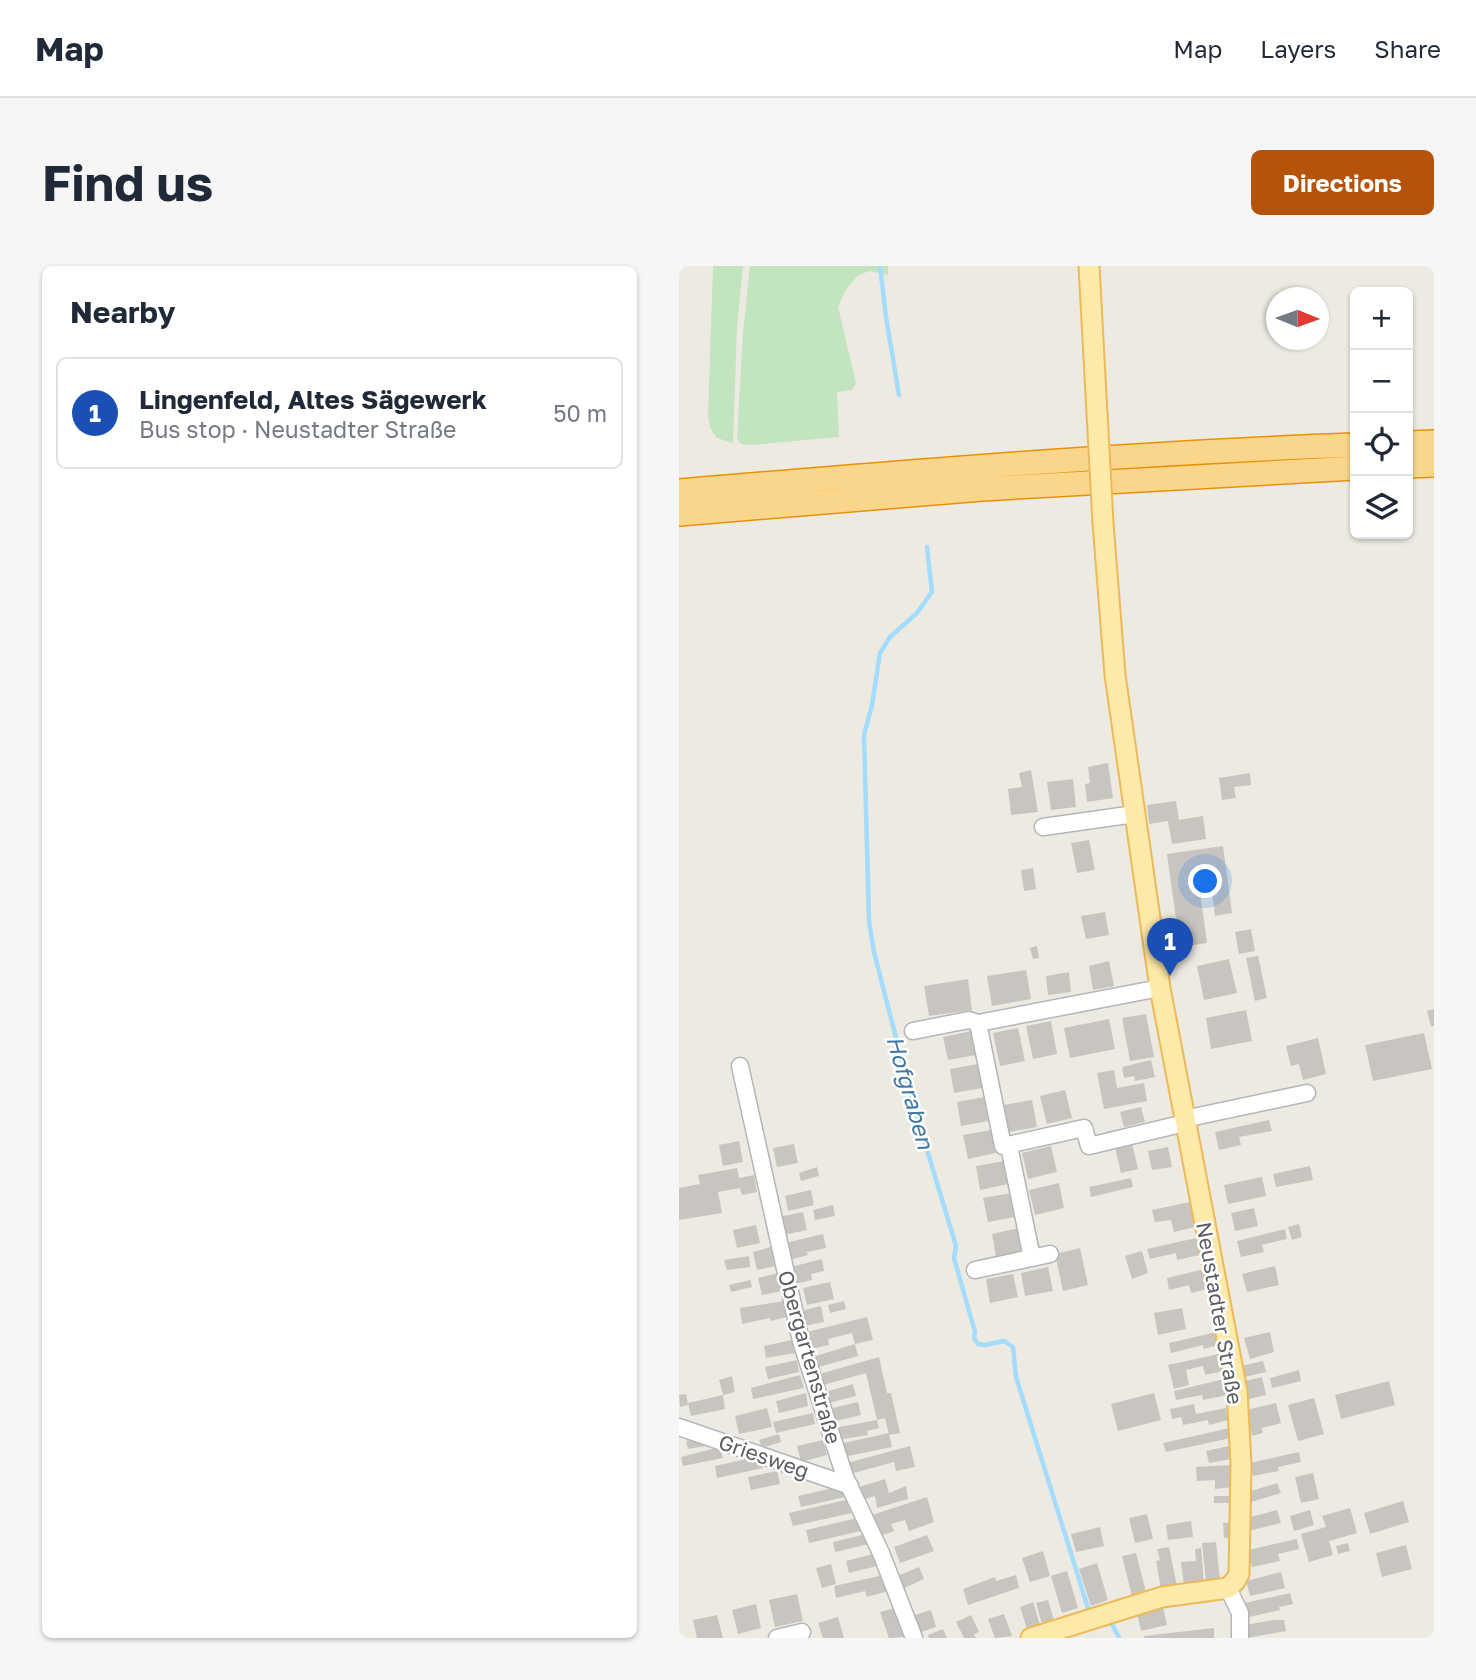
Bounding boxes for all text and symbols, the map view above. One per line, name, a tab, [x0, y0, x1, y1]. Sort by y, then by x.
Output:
text: Map	[35, 29, 104, 68]
text: Map	[1173, 34, 1222, 63]
text: Layers	[1260, 34, 1336, 63]
text: Share	[1374, 34, 1441, 63]
button: Directions	[1251, 150, 1434, 215]
text: Find us	[42, 153, 213, 212]
north arrow	[1266, 287, 1329, 350]
map controls	[1350, 287, 1413, 539]
button: +	[1350, 287, 1413, 350]
text: Nearby	[70, 294, 175, 330]
button: −	[1350, 350, 1413, 413]
text: Lingenfeld, Altes Sägewerk	[139, 384, 487, 415]
text: 1	[89, 399, 101, 427]
text: 50 m	[553, 399, 607, 427]
button: locate	[1350, 413, 1413, 476]
text: Bus stop · Neustadter Straße	[139, 415, 456, 443]
button: layers	[1350, 476, 1413, 539]
your location	[1188, 864, 1222, 898]
pin: 1	[1147, 918, 1193, 976]
water label: Hofgraben	[881, 1032, 941, 1153]
street label: Neustadter Straße	[1191, 1220, 1249, 1406]
street label: Obergartenstraße	[773, 1267, 847, 1447]
street label: Griesweg	[715, 1428, 813, 1484]

